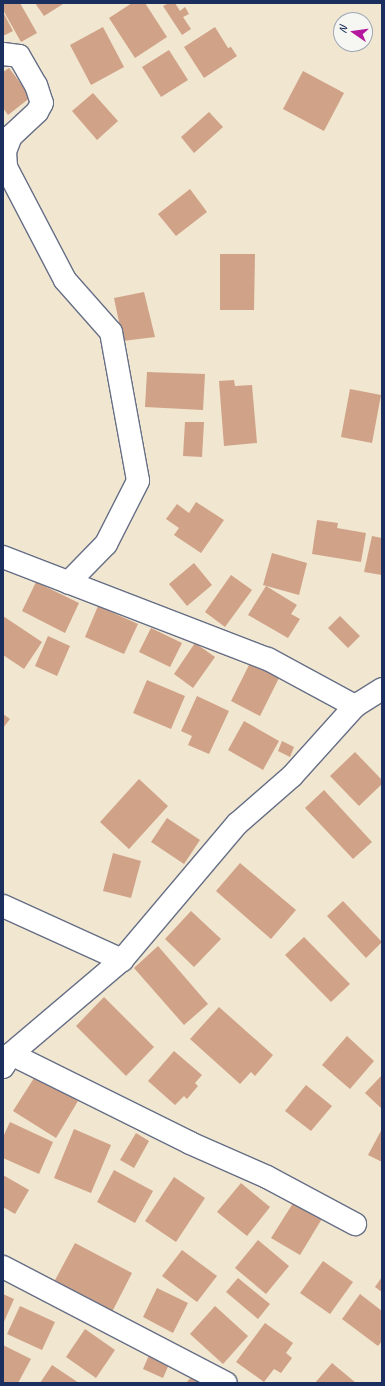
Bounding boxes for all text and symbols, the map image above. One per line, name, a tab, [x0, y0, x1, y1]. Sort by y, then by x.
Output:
north arrow	[333, 12, 373, 52]
text: N	[335, 25, 350, 34]

